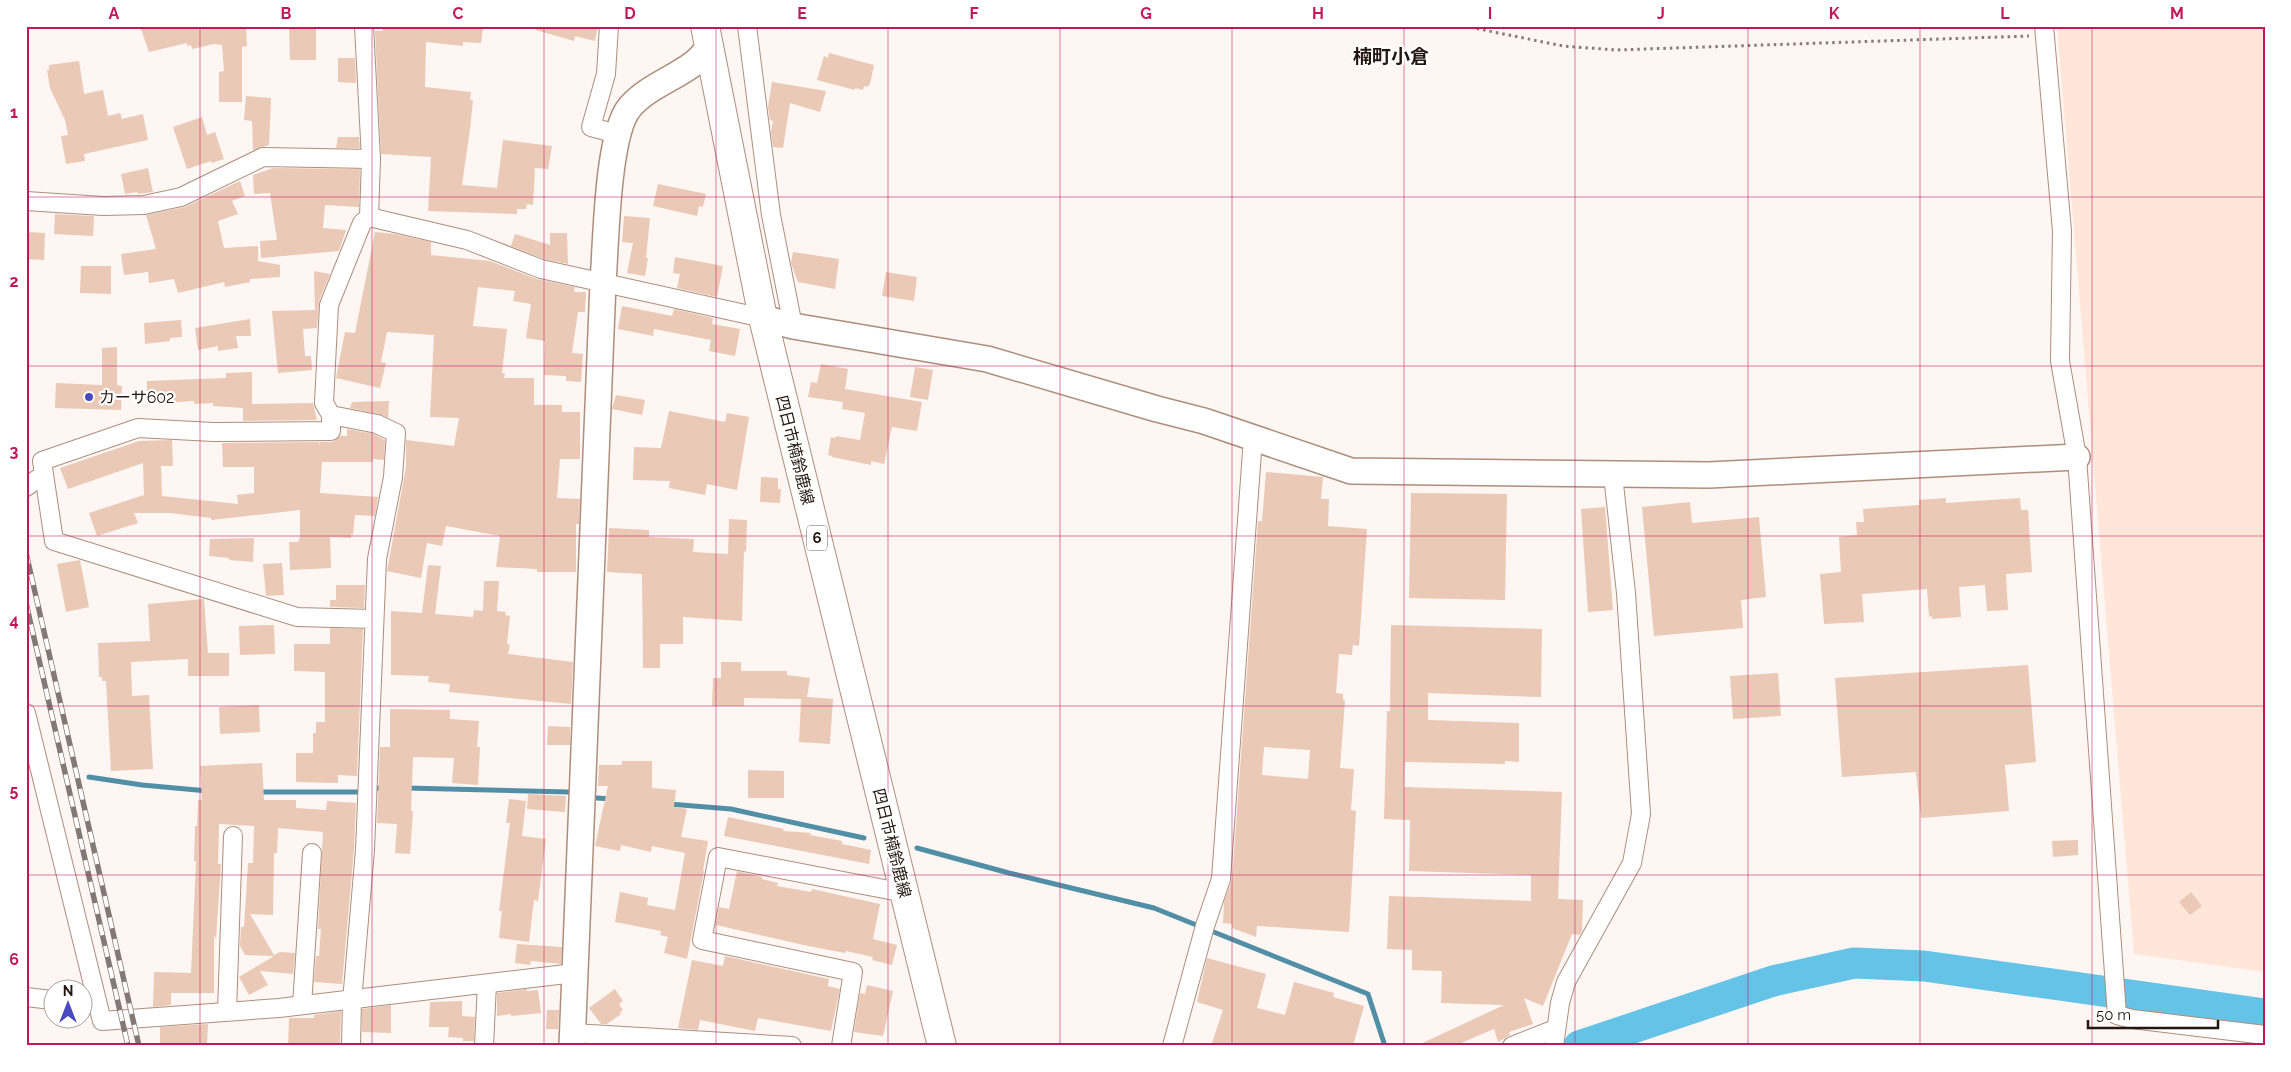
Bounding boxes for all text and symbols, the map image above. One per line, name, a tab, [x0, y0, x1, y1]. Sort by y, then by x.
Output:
text: A	[109, 4, 120, 23]
text: B	[281, 4, 292, 23]
text: C	[453, 4, 464, 23]
text: D	[624, 4, 636, 23]
text: E	[797, 4, 807, 23]
text: F	[969, 4, 979, 23]
text: G	[1140, 4, 1152, 23]
text: H	[1312, 4, 1324, 23]
text: I	[1488, 4, 1492, 23]
text: J	[1657, 4, 1665, 23]
text: K	[1829, 4, 1840, 23]
text: L	[2000, 4, 2010, 23]
text: M	[2170, 4, 2184, 23]
district label: 楠町小倉	[1353, 45, 1429, 67]
text: 1	[10, 103, 18, 122]
text: 2	[9, 272, 19, 291]
place label: カーサ602	[99, 388, 174, 407]
marker: カーサ602	[83, 391, 95, 403]
street label: 四日市楠鈴鹿線	[772, 393, 818, 507]
text: 3	[10, 442, 19, 461]
road number: 6	[807, 526, 827, 550]
text: 4	[9, 611, 19, 630]
text: 5	[10, 781, 19, 800]
street label: 四日市楠鈴鹿線	[869, 786, 915, 900]
text: 6	[9, 950, 19, 969]
north arrow	[42, 980, 92, 1030]
text: N	[63, 983, 73, 999]
scale bar	[2088, 997, 2218, 1029]
text: 50 m	[2096, 1006, 2131, 1024]

